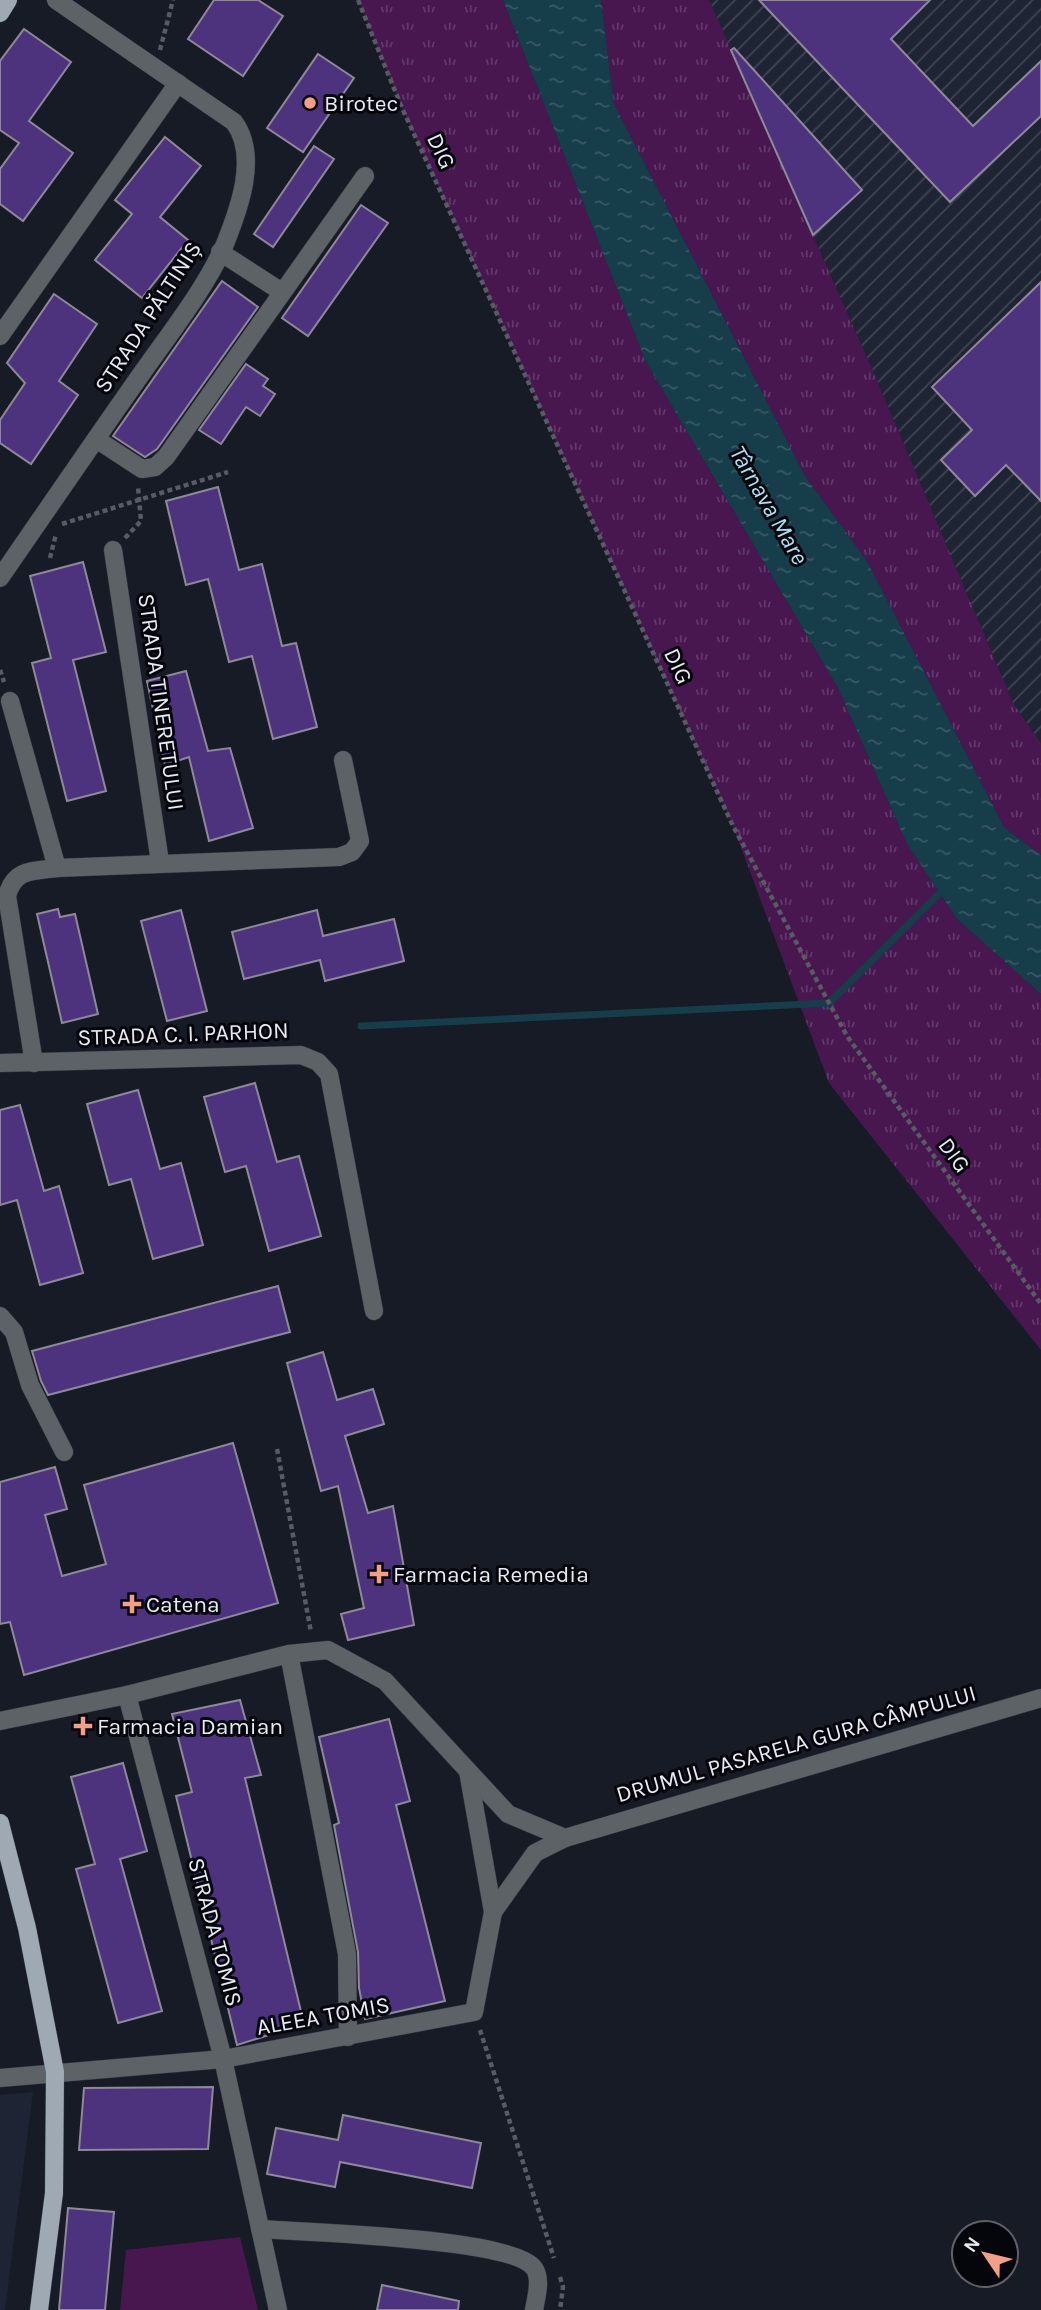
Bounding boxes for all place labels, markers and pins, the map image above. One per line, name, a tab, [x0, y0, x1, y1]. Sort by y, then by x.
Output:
place label: Birotec	[324, 90, 398, 117]
marker: Birotec	[302, 95, 318, 111]
place label: Farmacia Remedia	[393, 1561, 589, 1588]
marker: Farmacia Remedia	[371, 1566, 387, 1582]
place label: Catena	[146, 1591, 220, 1618]
marker: Catena	[124, 1596, 140, 1612]
place label: Farmacia Damian	[97, 1713, 283, 1740]
marker: Farmacia Damian	[75, 1718, 91, 1734]

